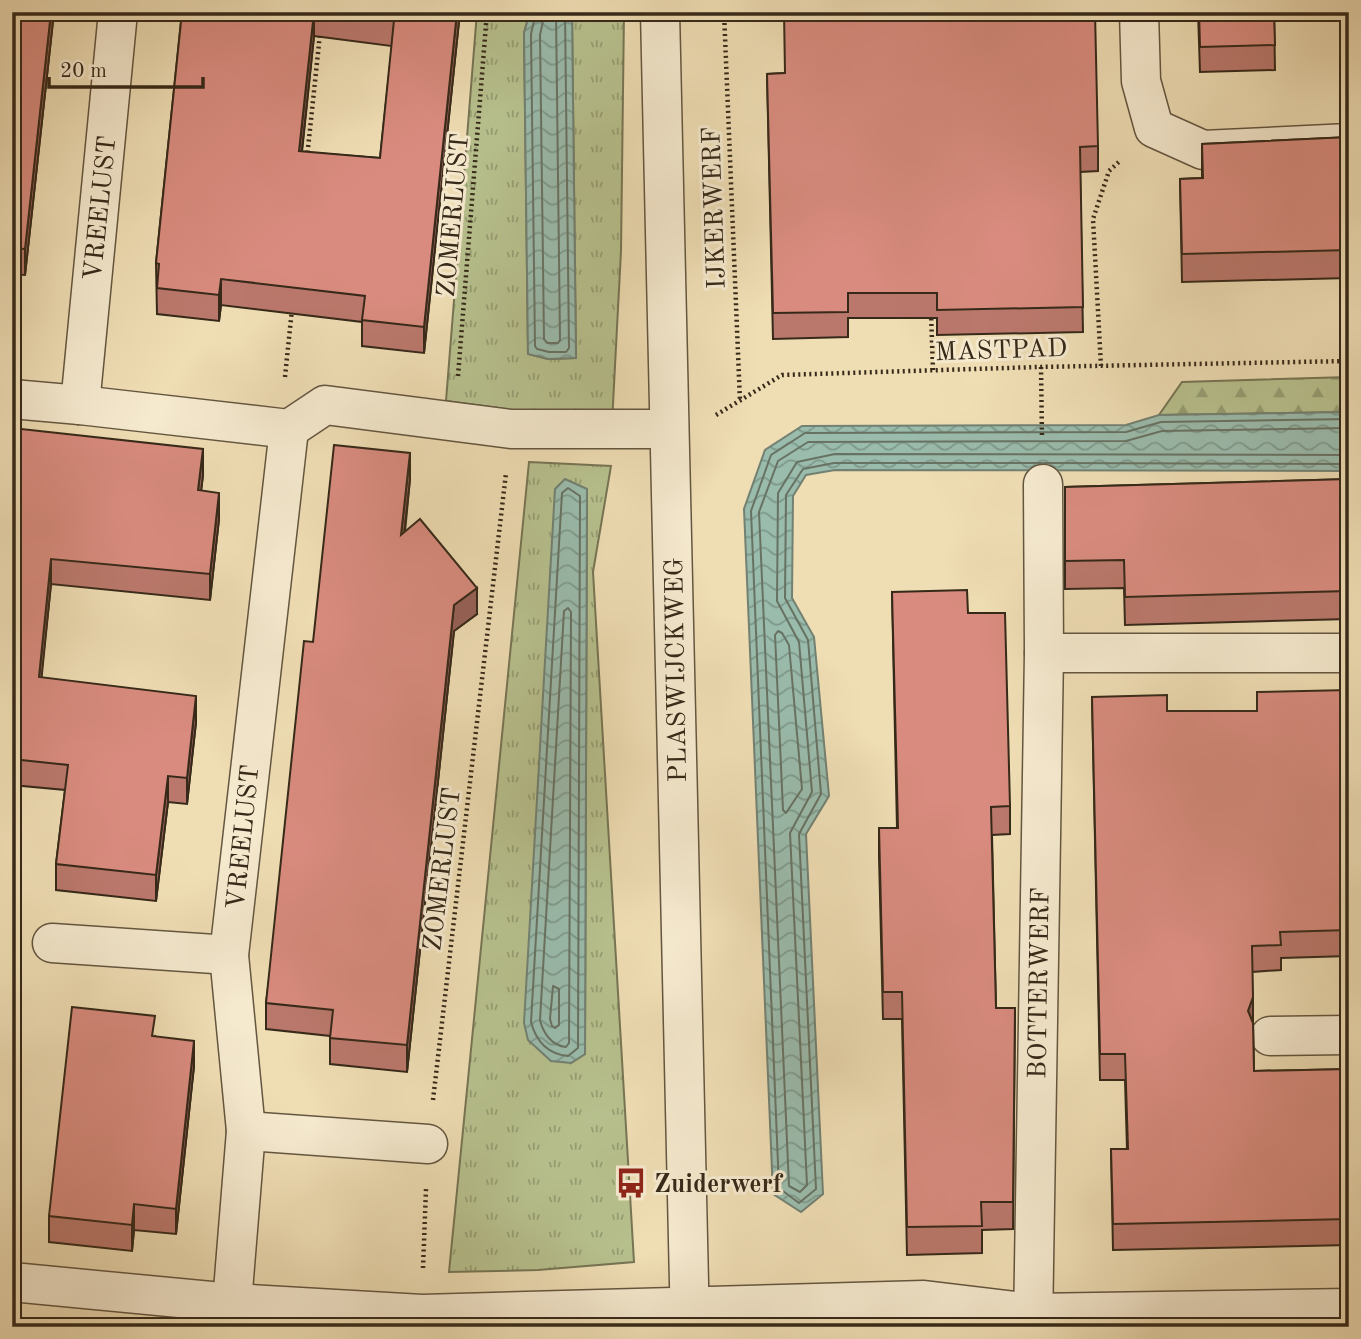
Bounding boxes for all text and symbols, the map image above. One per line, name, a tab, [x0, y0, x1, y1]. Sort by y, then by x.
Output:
scale bar	[49, 46, 203, 90]
text: 20 m	[60, 61, 107, 82]
street label: IJKERWERF	[699, 126, 731, 290]
street label: ZOMERLUST	[434, 132, 474, 298]
street label: VREELUST	[80, 135, 122, 282]
street label: MASTPAD	[935, 336, 1068, 366]
street label: PLASWIJCKWEG	[662, 557, 692, 782]
street label: VREELUST	[223, 764, 265, 911]
street label: ZOMERLUST	[420, 786, 466, 952]
street label: BOTTERWERF	[1025, 887, 1055, 1079]
bus stop icon: Zuiderwerf	[614, 1166, 648, 1200]
place label: Zuiderwerf	[654, 1172, 784, 1198]

